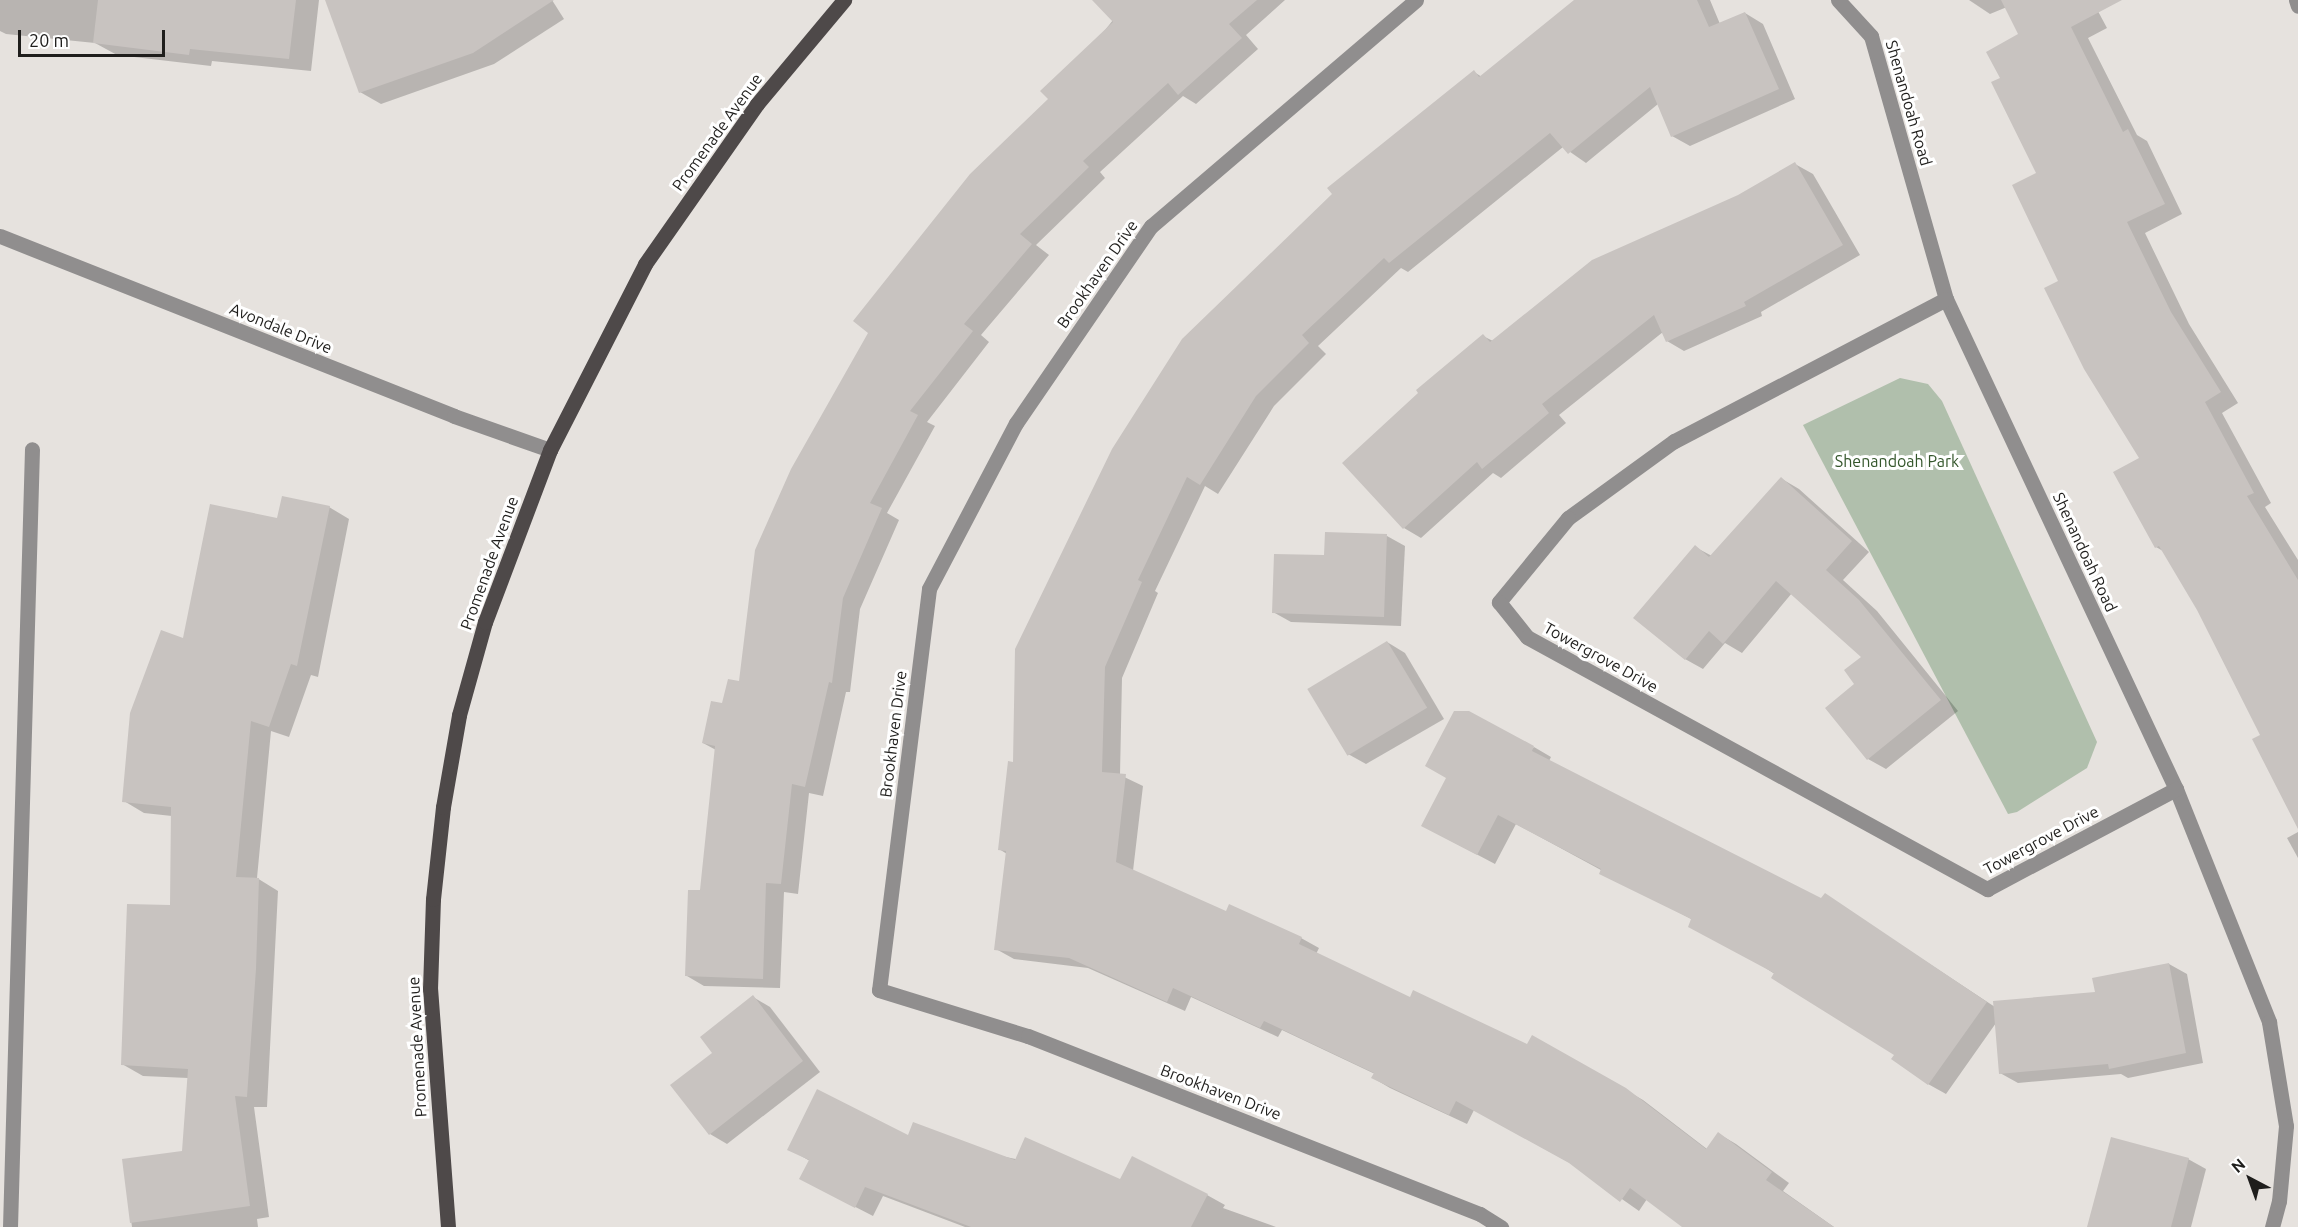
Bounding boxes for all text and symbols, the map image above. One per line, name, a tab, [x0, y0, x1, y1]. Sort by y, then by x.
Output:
scale bar	[21, 18, 168, 56]
text: 20 m	[29, 30, 69, 50]
street label: Shenandoah Road	[1882, 38, 1936, 168]
street label: Promenade Avenue	[668, 69, 766, 195]
street label: Brookhaven Drive	[1053, 216, 1141, 332]
street label: Avondale Drive	[227, 299, 335, 357]
park label: Shenandoah Park	[1835, 451, 1959, 471]
street label: Shenandoah Road	[2049, 489, 2121, 615]
street label: Promenade Avenue	[456, 494, 522, 632]
street label: Towergrove Drive	[1541, 618, 1661, 696]
street label: Brookhaven Drive	[876, 670, 910, 798]
street label: Towergrove Drive	[1980, 802, 2102, 878]
street label: Promenade Avenue	[404, 976, 430, 1118]
street label: Brookhaven Drive	[1158, 1060, 1284, 1124]
north arrow	[2220, 1149, 2280, 1209]
text: N	[2228, 1155, 2249, 1176]

